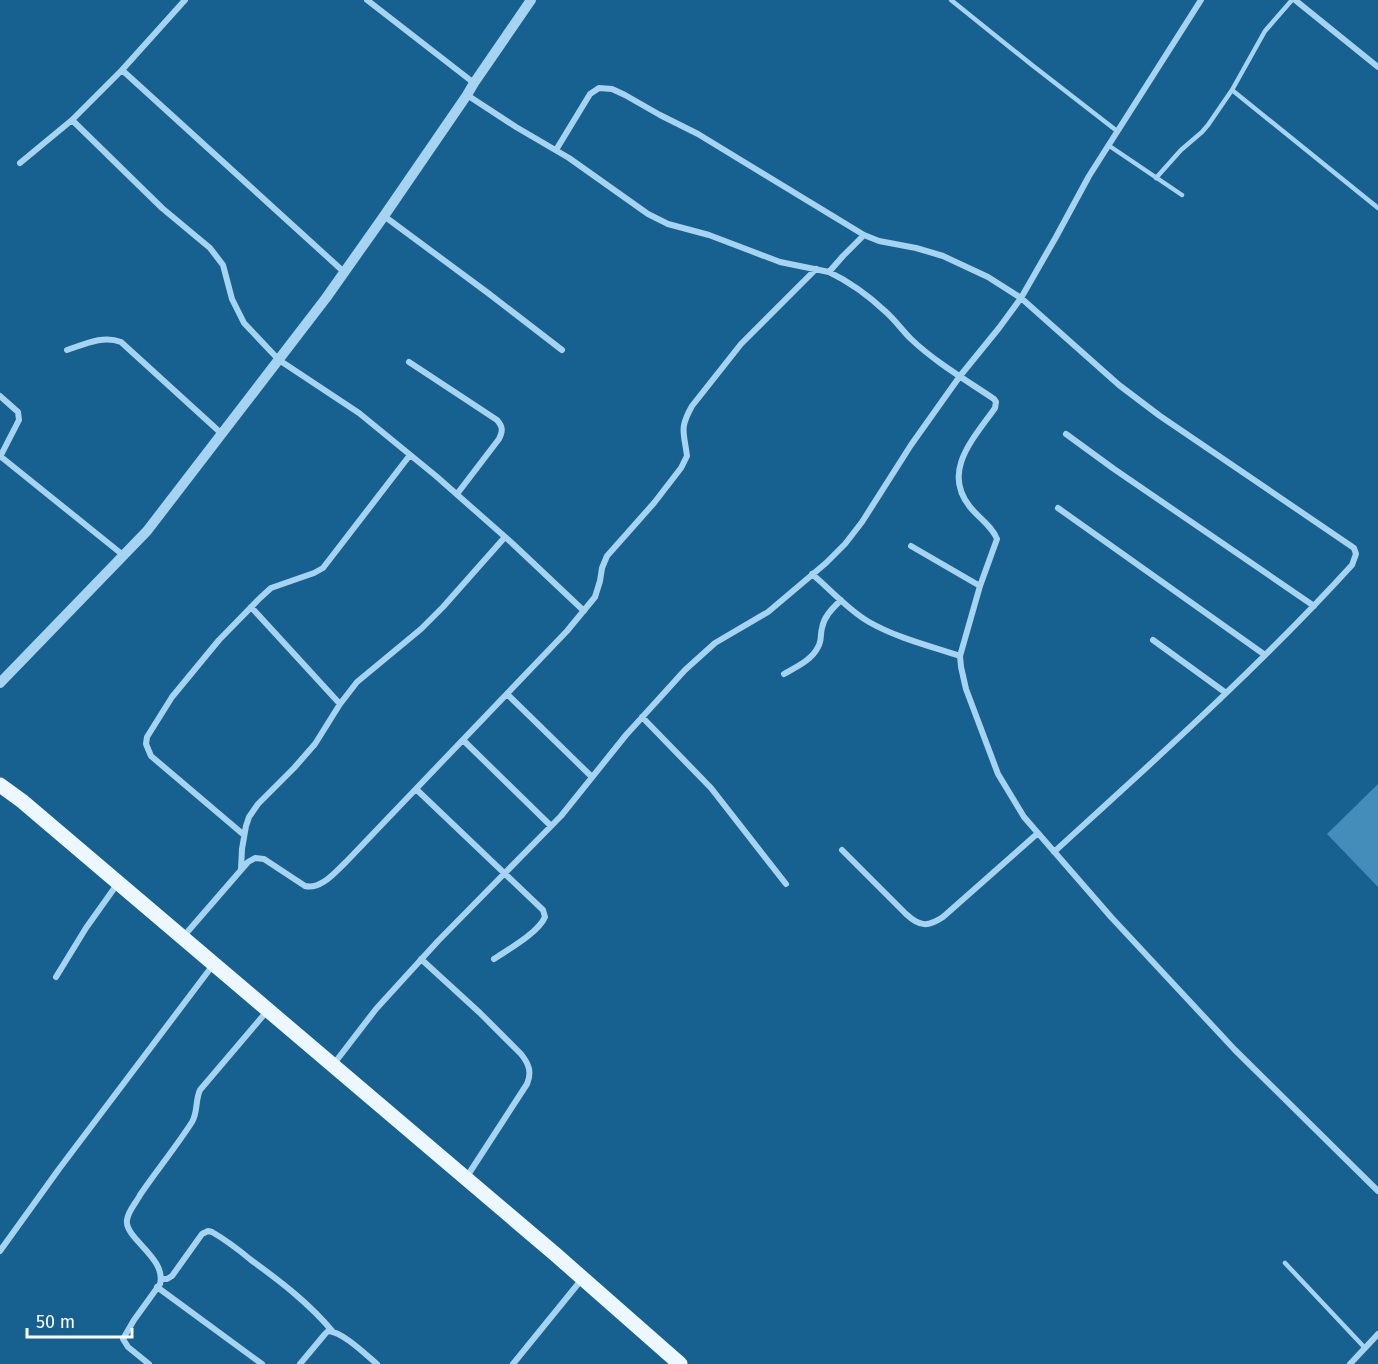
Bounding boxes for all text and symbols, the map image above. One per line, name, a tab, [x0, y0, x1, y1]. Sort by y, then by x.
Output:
scale bar	[27, 1301, 132, 1339]
text: 50 m	[36, 1311, 75, 1333]

